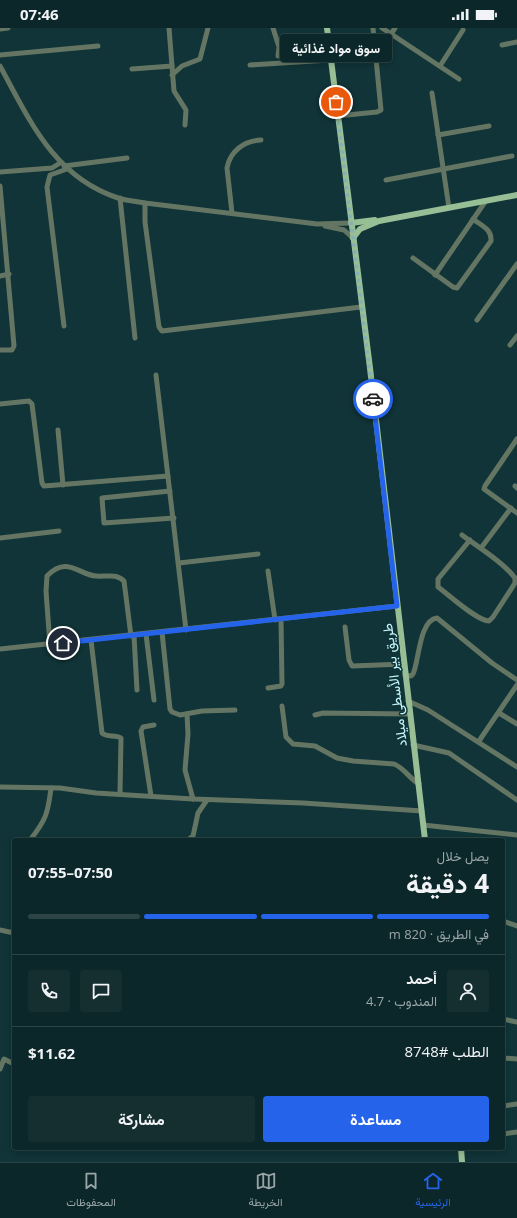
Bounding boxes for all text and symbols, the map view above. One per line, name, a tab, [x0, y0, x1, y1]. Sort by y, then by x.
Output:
text: 07:46	[20, 4, 59, 24]
callout: سوق مواد غذائية	[280, 34, 392, 62]
text: سوق مواد غذائية	[292, 39, 380, 57]
pin	[319, 85, 353, 119]
icon: bag	[325, 91, 347, 113]
courier	[353, 379, 393, 419]
icon: car	[362, 388, 384, 410]
street label: طريق بير الأسطى ميلاد	[377, 622, 411, 748]
pin	[46, 626, 80, 660]
icon: home	[52, 632, 74, 654]
text: يصل خلال	[437, 847, 489, 865]
text: 07:50–07:55	[28, 862, 113, 882]
text: 4 دقيقة	[406, 865, 489, 901]
text: في الطريق · 820 m	[389, 925, 489, 943]
text: أحمد	[406, 968, 437, 988]
button: phone	[28, 970, 70, 1012]
button: chat	[80, 970, 122, 1012]
button: person	[447, 970, 489, 1012]
text: المندوب · 4.7	[366, 992, 437, 1010]
text: الطلب #8748	[404, 1041, 489, 1061]
text: $11.62	[28, 1043, 75, 1063]
button: مشاركة	[28, 1096, 255, 1142]
button: مساعدة	[263, 1096, 489, 1142]
tab: المحفوظات	[66, 1170, 116, 1212]
tab: الخريطة	[249, 1170, 283, 1212]
tab: الرئيسية	[415, 1170, 451, 1212]

